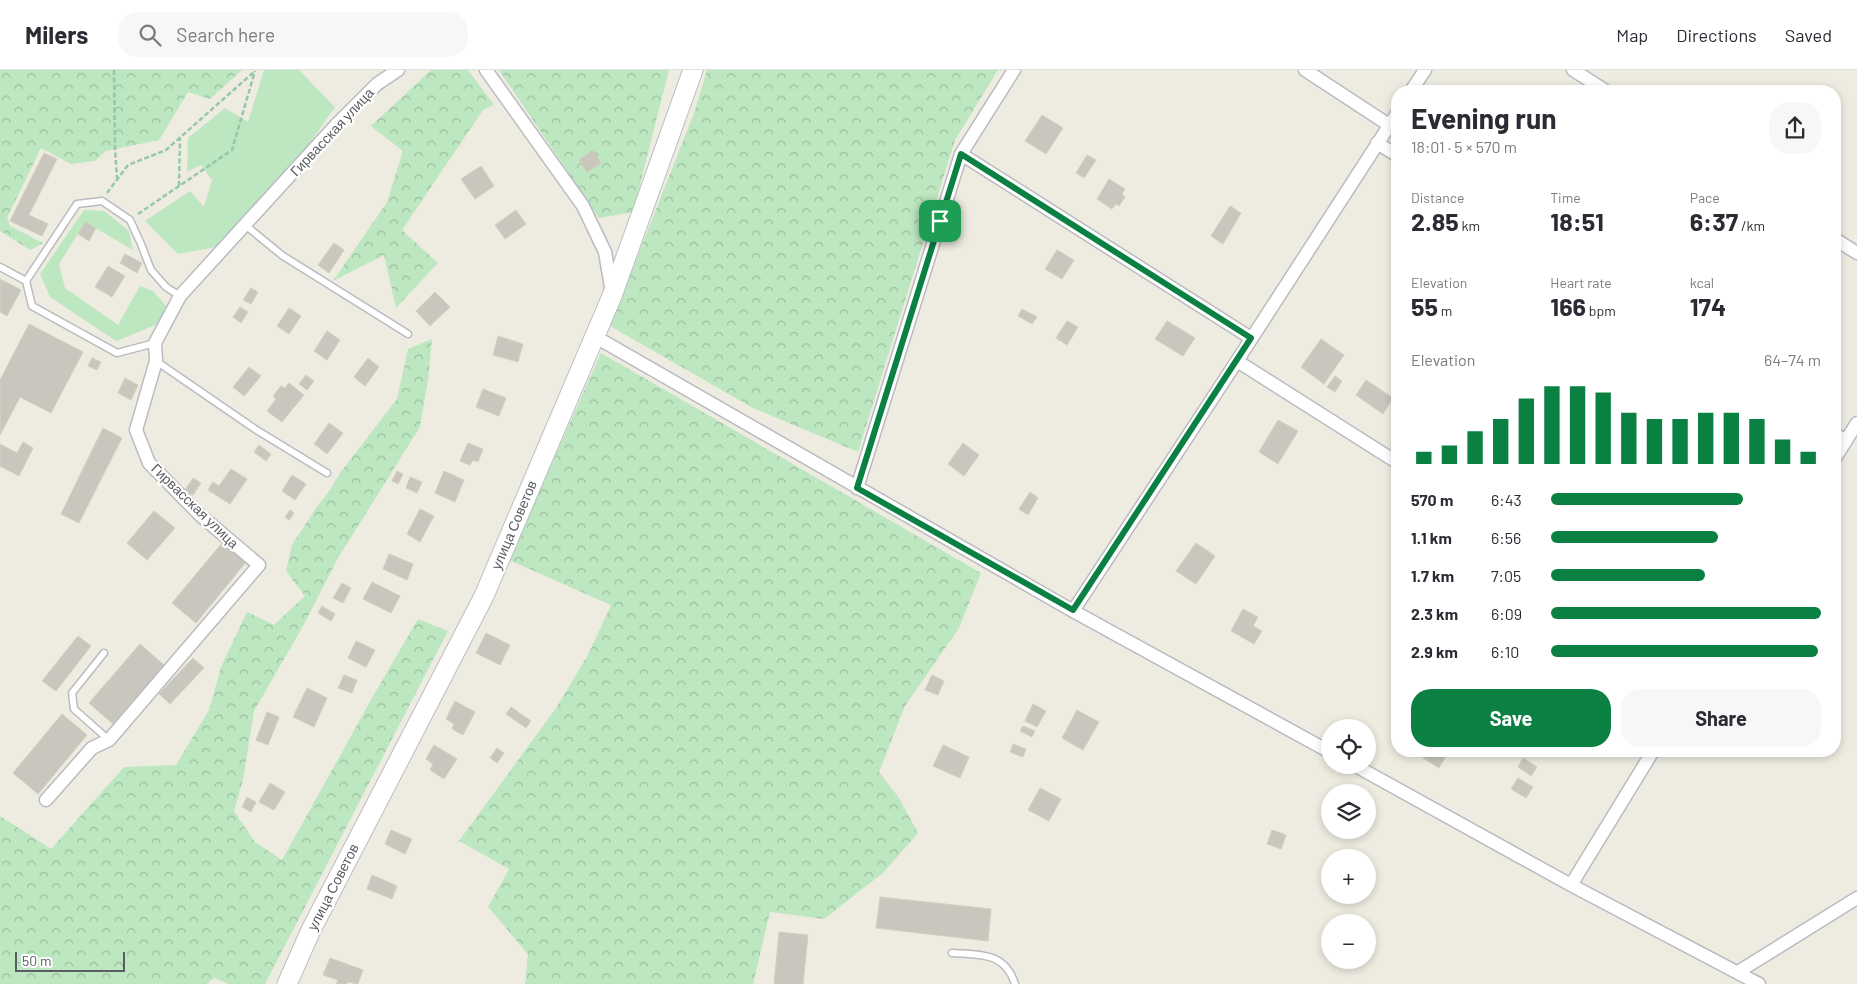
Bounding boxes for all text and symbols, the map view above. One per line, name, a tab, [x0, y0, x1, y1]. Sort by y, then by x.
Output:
search box	[118, 12, 468, 57]
text: Milers	[25, 20, 88, 49]
icon: search	[136, 21, 164, 49]
text: Search here	[176, 23, 275, 46]
text: Map	[1616, 24, 1648, 46]
text: Directions	[1676, 24, 1757, 46]
text: Saved	[1785, 24, 1832, 46]
street label: Гирвасская улица	[286, 84, 377, 179]
text: Evening run	[1411, 101, 1557, 135]
button: share	[1769, 102, 1821, 154]
text: 18:01 · 5 × 570 m	[1411, 137, 1517, 156]
text: Distance	[1411, 189, 1464, 206]
text: Time	[1550, 189, 1581, 206]
text: Pace	[1690, 189, 1720, 206]
pin	[919, 200, 961, 242]
text: 2.85	[1411, 206, 1459, 236]
text: 18:51	[1550, 206, 1604, 236]
text: 6:37	[1690, 206, 1738, 236]
icon: arrive	[926, 207, 954, 235]
text: km	[1459, 217, 1480, 234]
text: /km	[1738, 217, 1765, 234]
text: Elevation	[1411, 274, 1467, 291]
text: Heart rate	[1550, 274, 1612, 291]
text: kcal	[1690, 274, 1714, 291]
text: 55	[1411, 291, 1438, 321]
text: 166	[1550, 291, 1586, 321]
text: 174	[1690, 291, 1726, 321]
text: m	[1438, 302, 1452, 319]
text: bpm	[1586, 302, 1616, 319]
text: Elevation	[1411, 350, 1475, 369]
text: 64–74 m	[1764, 350, 1821, 369]
street label: Гирвасская улица	[148, 460, 243, 552]
street label: улица Советов	[487, 478, 540, 572]
text: 570 m	[1411, 490, 1453, 509]
text: 6:43	[1491, 490, 1522, 509]
text: 1.1 km	[1411, 528, 1452, 547]
text: 6:56	[1491, 528, 1521, 547]
text: 1.7 km	[1411, 566, 1454, 585]
text: 7:05	[1491, 566, 1521, 585]
text: 2.3 km	[1411, 604, 1458, 623]
text: 6:09	[1491, 604, 1522, 623]
text: 2.9 km	[1411, 642, 1458, 661]
text: 6:10	[1491, 642, 1519, 661]
button: Save	[1411, 689, 1611, 747]
button: Share	[1621, 689, 1821, 747]
map controls	[1321, 719, 1376, 969]
button: locate	[1321, 719, 1376, 774]
button: layers	[1321, 784, 1376, 839]
street label: улица Советов	[303, 840, 362, 933]
button: +	[1321, 849, 1376, 904]
button: −	[1321, 914, 1376, 969]
scale bar	[15, 949, 125, 972]
text: 50 m	[22, 952, 51, 969]

